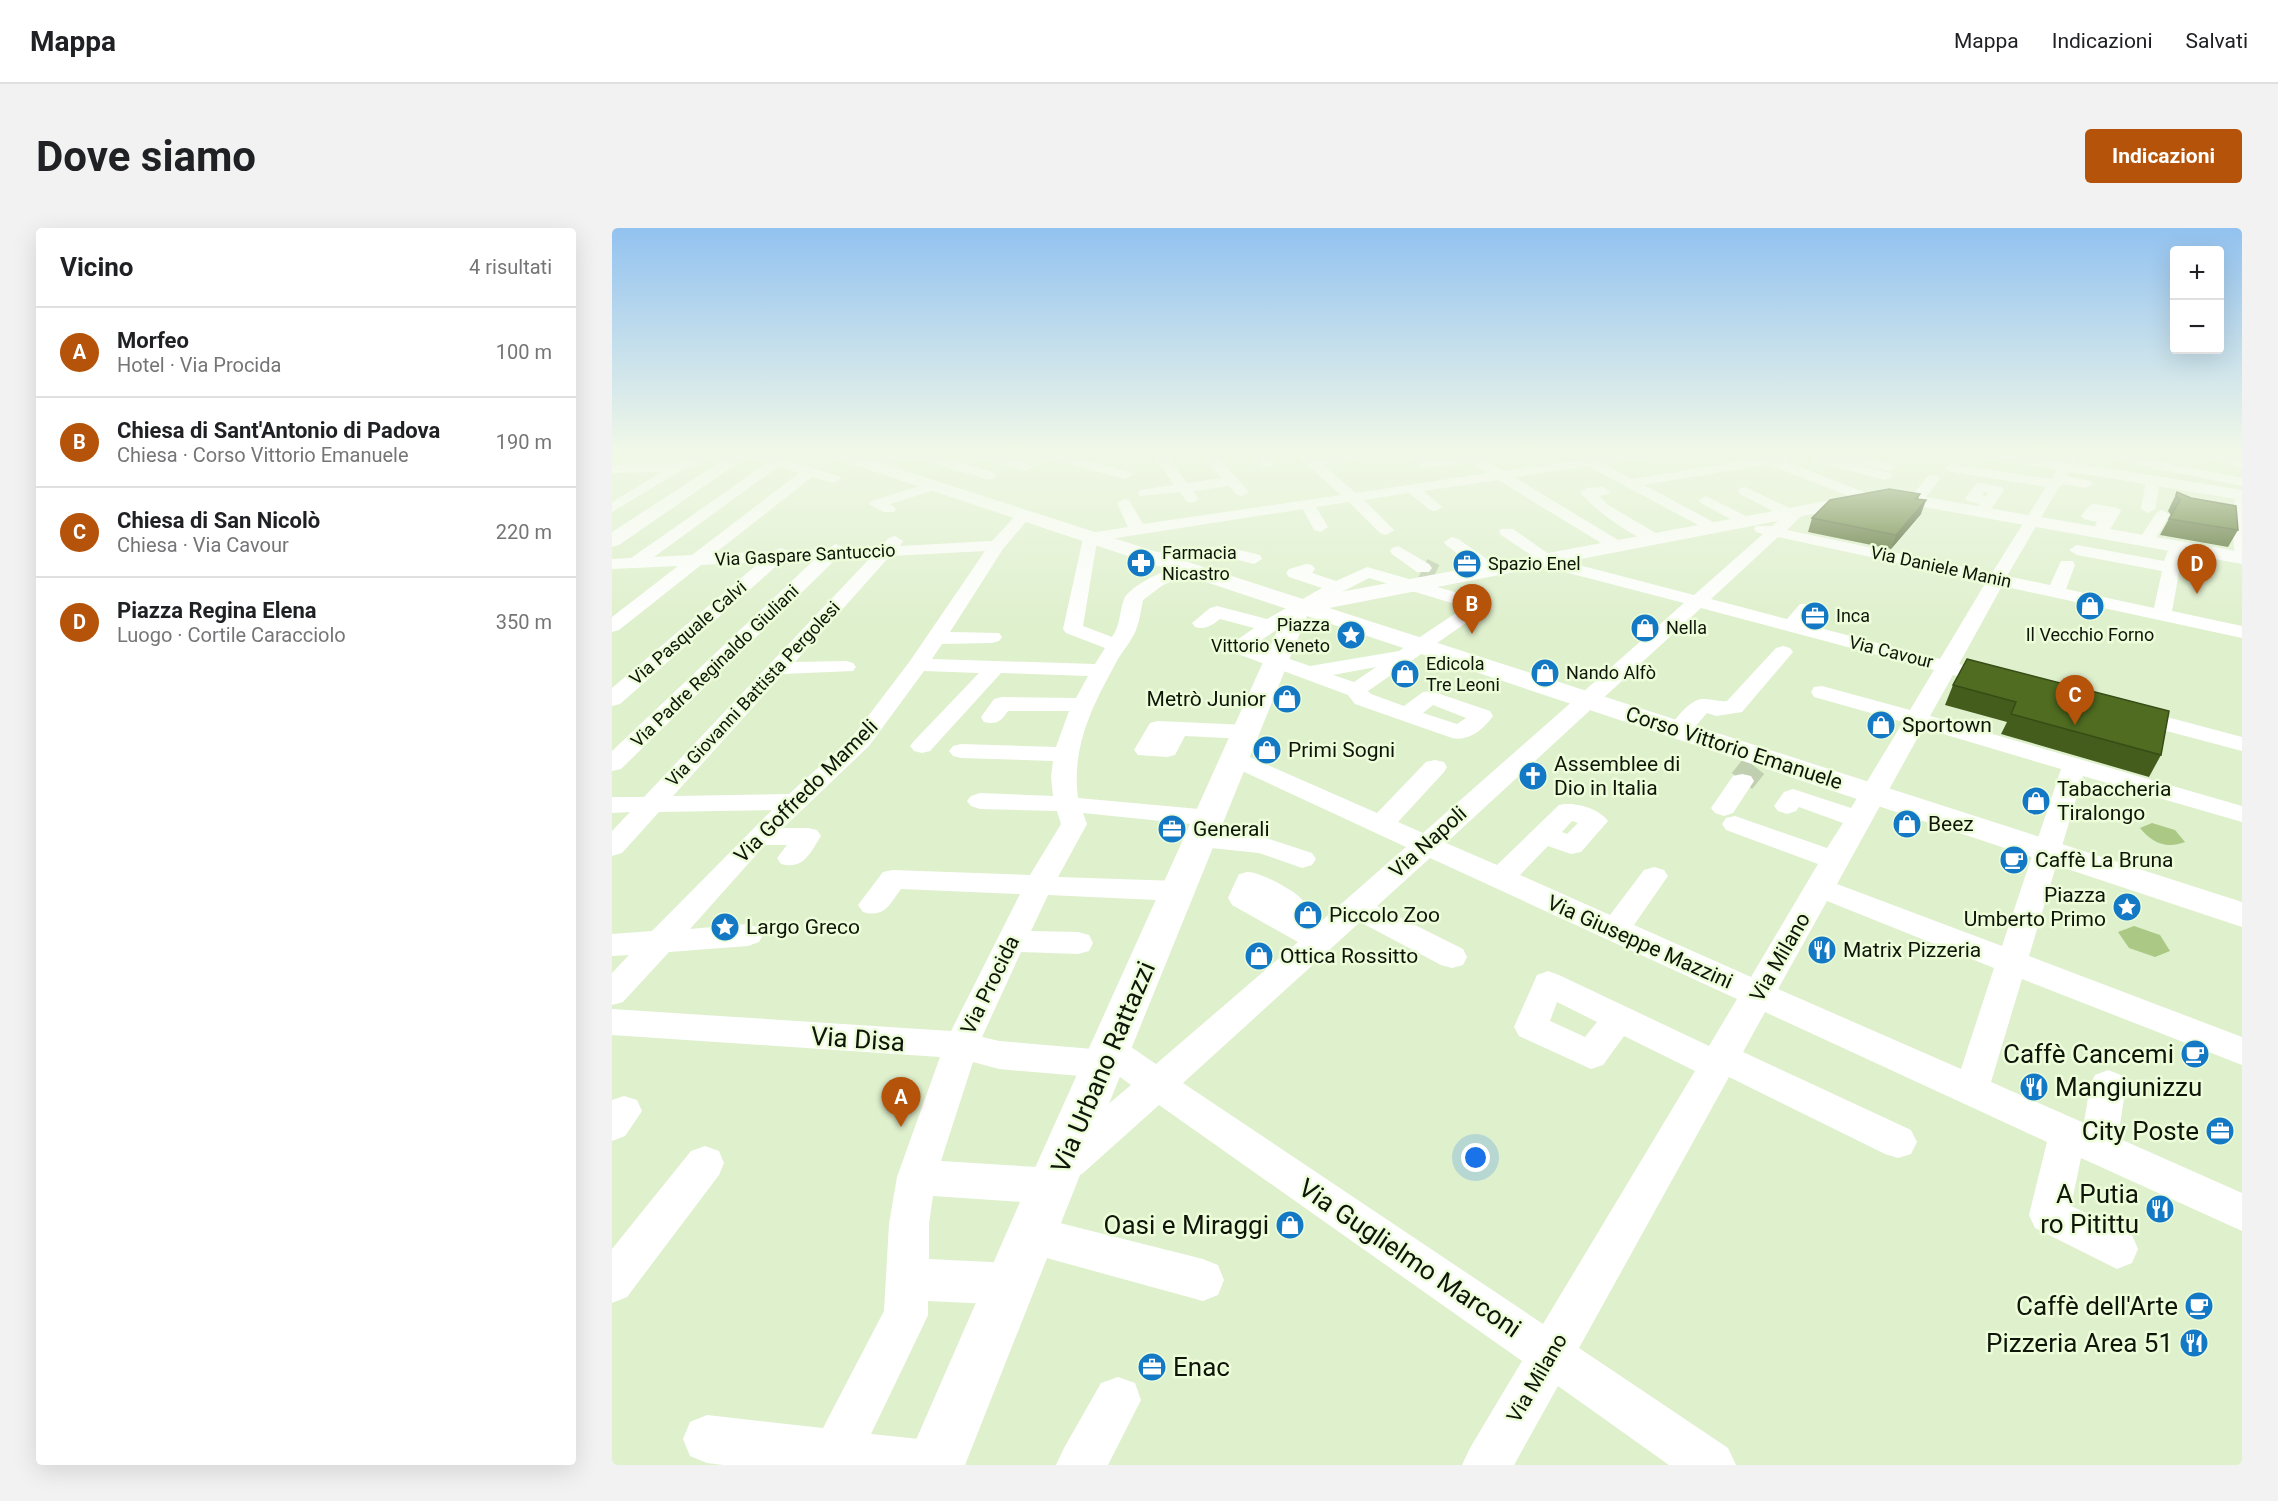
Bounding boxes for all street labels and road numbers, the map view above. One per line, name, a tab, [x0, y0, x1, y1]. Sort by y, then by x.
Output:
street label: Via Gaspare Santuccio	[714, 539, 896, 570]
street label: Via Daniele Manin	[1869, 541, 2014, 592]
street label: Via Pasquale Calvi	[625, 576, 750, 689]
street label: Via Padre Reginaldo Giuliani	[627, 580, 803, 751]
street label: Via Giovanni Battista Pergolesi	[661, 597, 844, 791]
street label: Via Cavour	[1847, 631, 1936, 672]
street label: Corso Vittorio Emanuele	[1623, 702, 1845, 794]
street label: Via Goffredo Mameli	[729, 714, 883, 868]
street label: Via Napoli	[1384, 801, 1472, 883]
street label: Via Giuseppe Mazzini	[1544, 890, 1736, 994]
street label: Via Milano	[1745, 908, 1815, 1006]
street label: Via Procida	[956, 932, 1024, 1038]
street label: Via Urbano Rattazzi	[1045, 957, 1161, 1177]
street label: Via Disa	[810, 1021, 906, 1057]
street label: Via Guglielmo Marconi	[1293, 1172, 1527, 1344]
street label: Via Milano	[1502, 1329, 1572, 1427]

